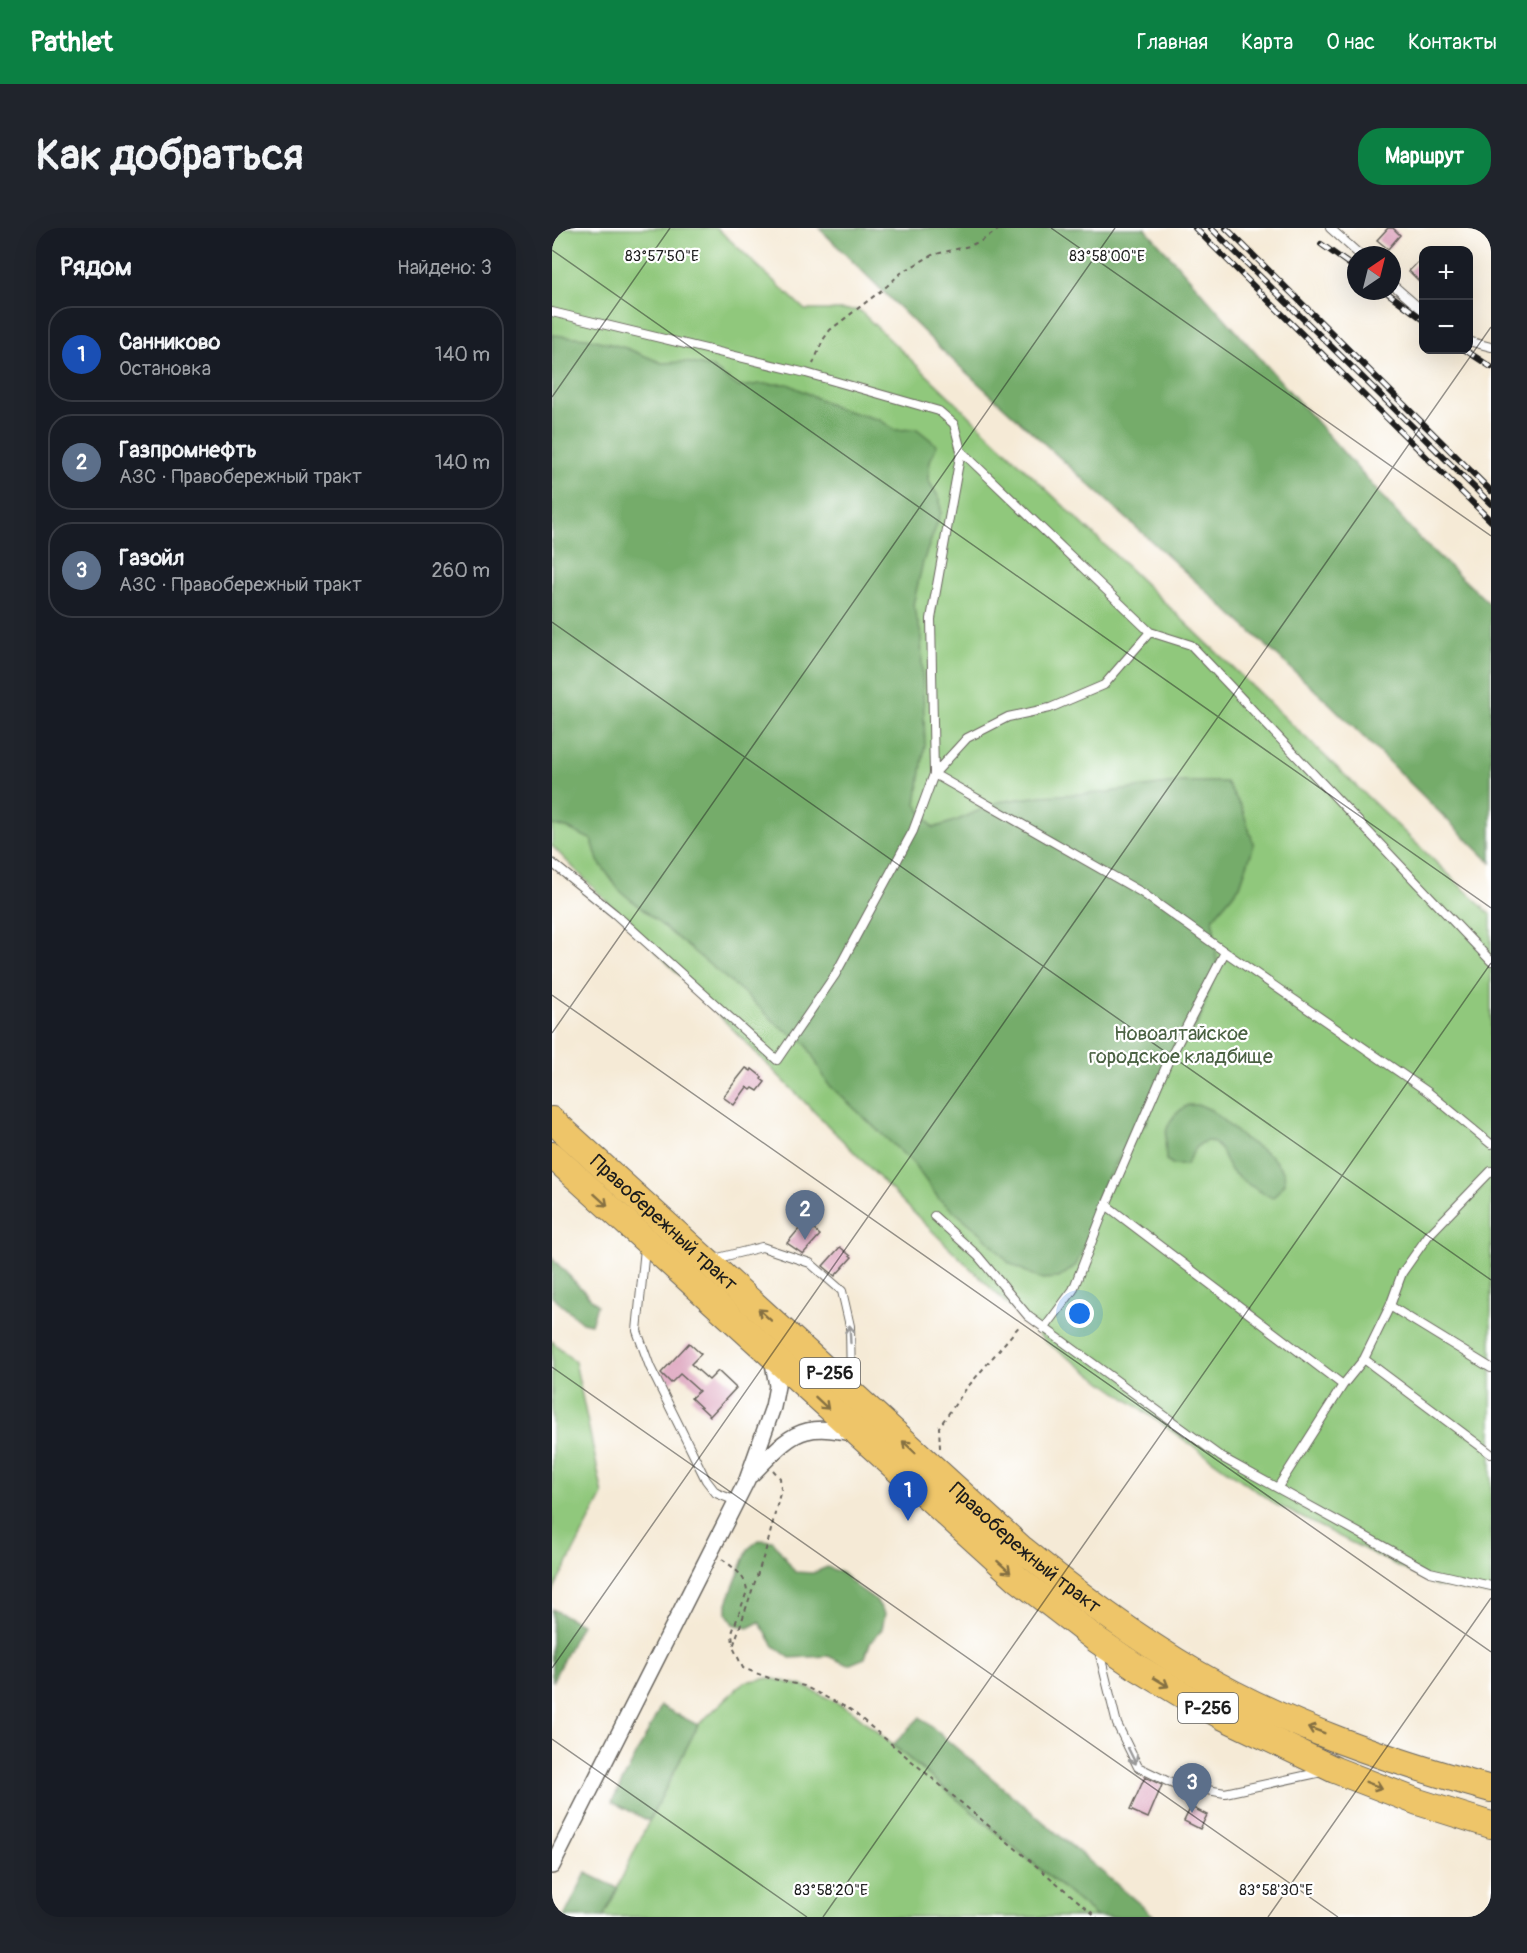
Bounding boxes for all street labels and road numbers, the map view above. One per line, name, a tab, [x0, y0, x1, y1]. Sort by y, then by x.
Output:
street label: Правобережный тракт	[585, 1149, 743, 1296]
road number: Р-256	[800, 1358, 860, 1388]
street label: Правобережный тракт	[944, 1477, 1106, 1619]
road number: Р-256	[1178, 1693, 1238, 1723]

